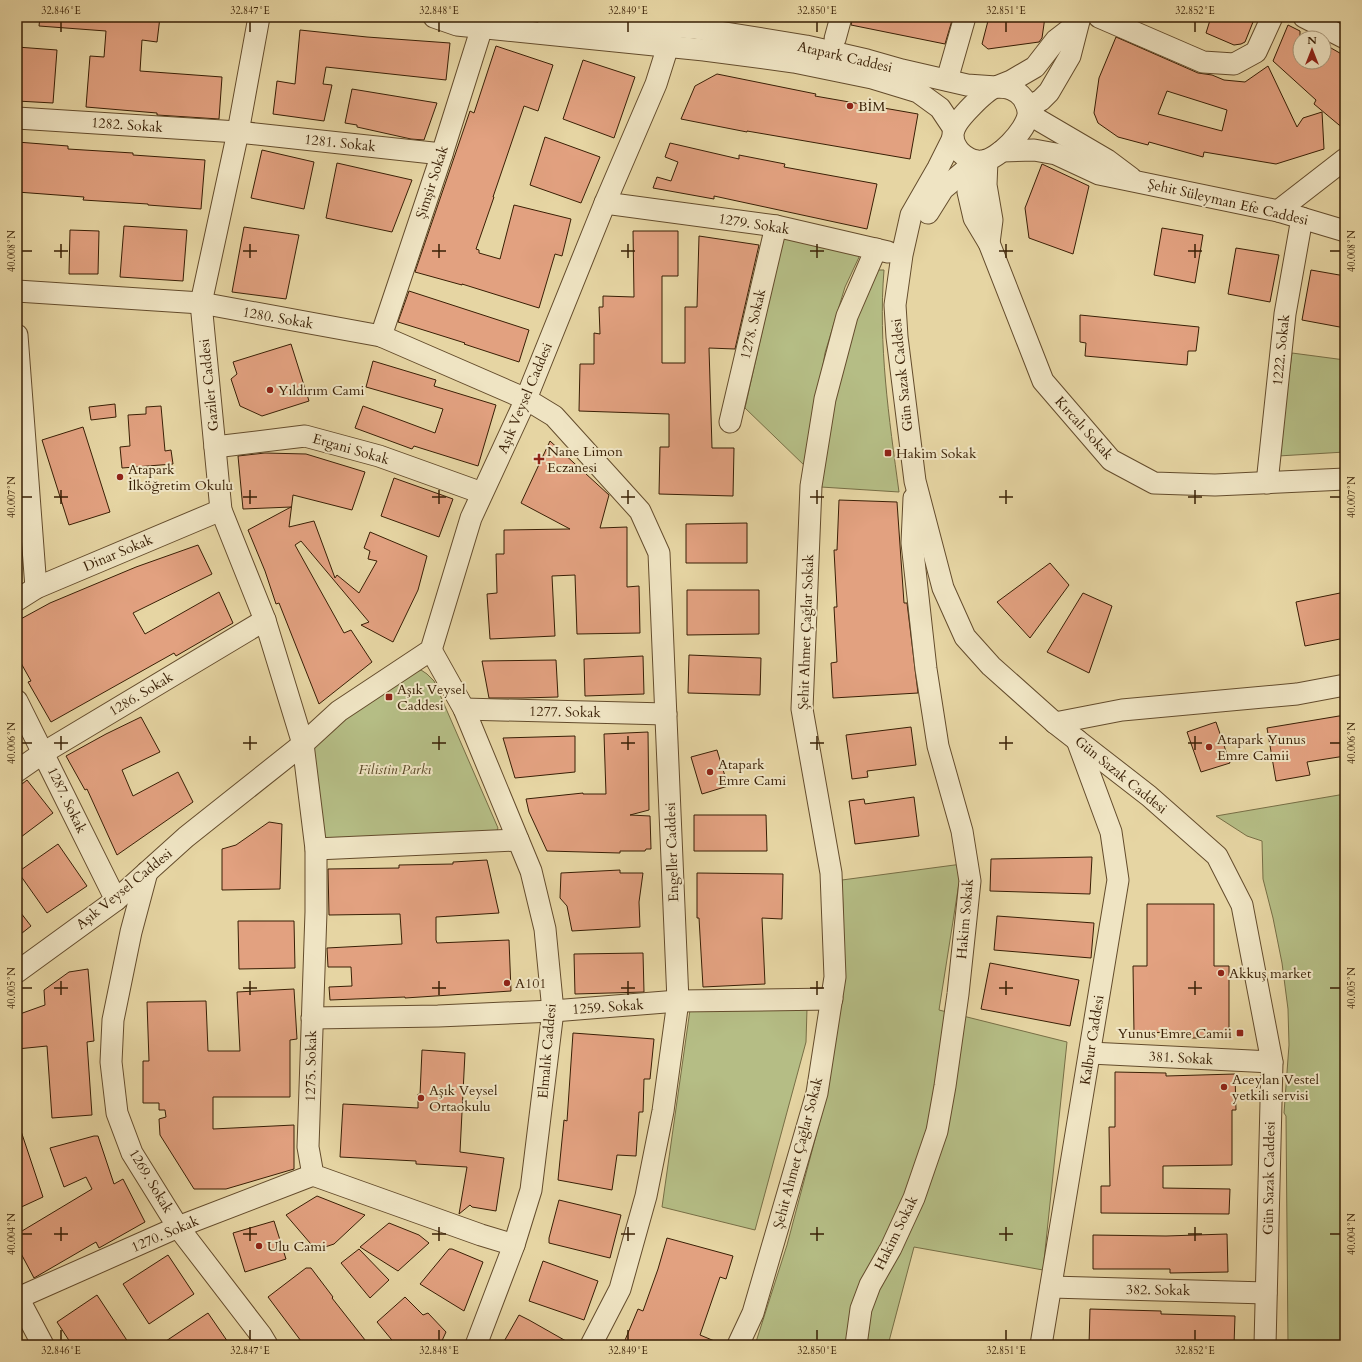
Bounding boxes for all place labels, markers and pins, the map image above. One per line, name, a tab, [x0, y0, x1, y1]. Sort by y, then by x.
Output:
place label: BİM	[858, 97, 885, 116]
marker: BİM	[845, 101, 855, 111]
place label: Yıldırım Cami	[278, 381, 365, 400]
marker: Yıldırım Cami	[265, 385, 275, 395]
place label: Nane Limon Eczanesi	[547, 442, 623, 477]
place label: Hakim Sokak	[896, 444, 977, 463]
marker: Hakim Sokak	[883, 448, 893, 458]
marker: Nane Limon Eczanesi	[534, 454, 544, 464]
place label: Atapark İlköğretim Okulu	[128, 460, 234, 495]
marker: Atapark İlköğretim Okulu	[115, 472, 125, 482]
place label: Aşık Veysel Caddesi	[397, 680, 466, 715]
marker: Aşık Veysel Caddesi	[384, 692, 394, 702]
place label: Atapark Yunus Emre Camii	[1217, 730, 1306, 765]
marker: Atapark Yunus Emre Camii	[1204, 742, 1214, 752]
place label: Atapark Emre Cami	[718, 755, 786, 790]
marker: Atapark Emre Cami	[705, 767, 715, 777]
place label: Akkuş market	[1229, 964, 1312, 983]
marker: Akkuş market	[1216, 968, 1226, 978]
place label: A101	[515, 974, 546, 993]
marker: A101	[502, 978, 512, 988]
place label: Yunus Emre Camii	[1118, 1024, 1232, 1043]
marker: Yunus Emre Camii	[1235, 1028, 1245, 1038]
place label: Aceylan Vestel yetkili servisi	[1231, 1070, 1320, 1105]
place label: Aşık Veysel Ortaokulu	[429, 1081, 498, 1116]
marker: Aceylan Vestel yetkili servisi	[1219, 1082, 1229, 1092]
marker: Aşık Veysel Ortaokulu	[416, 1093, 426, 1103]
place label: Ulu Cami	[267, 1237, 326, 1256]
marker: Ulu Cami	[254, 1241, 264, 1251]

